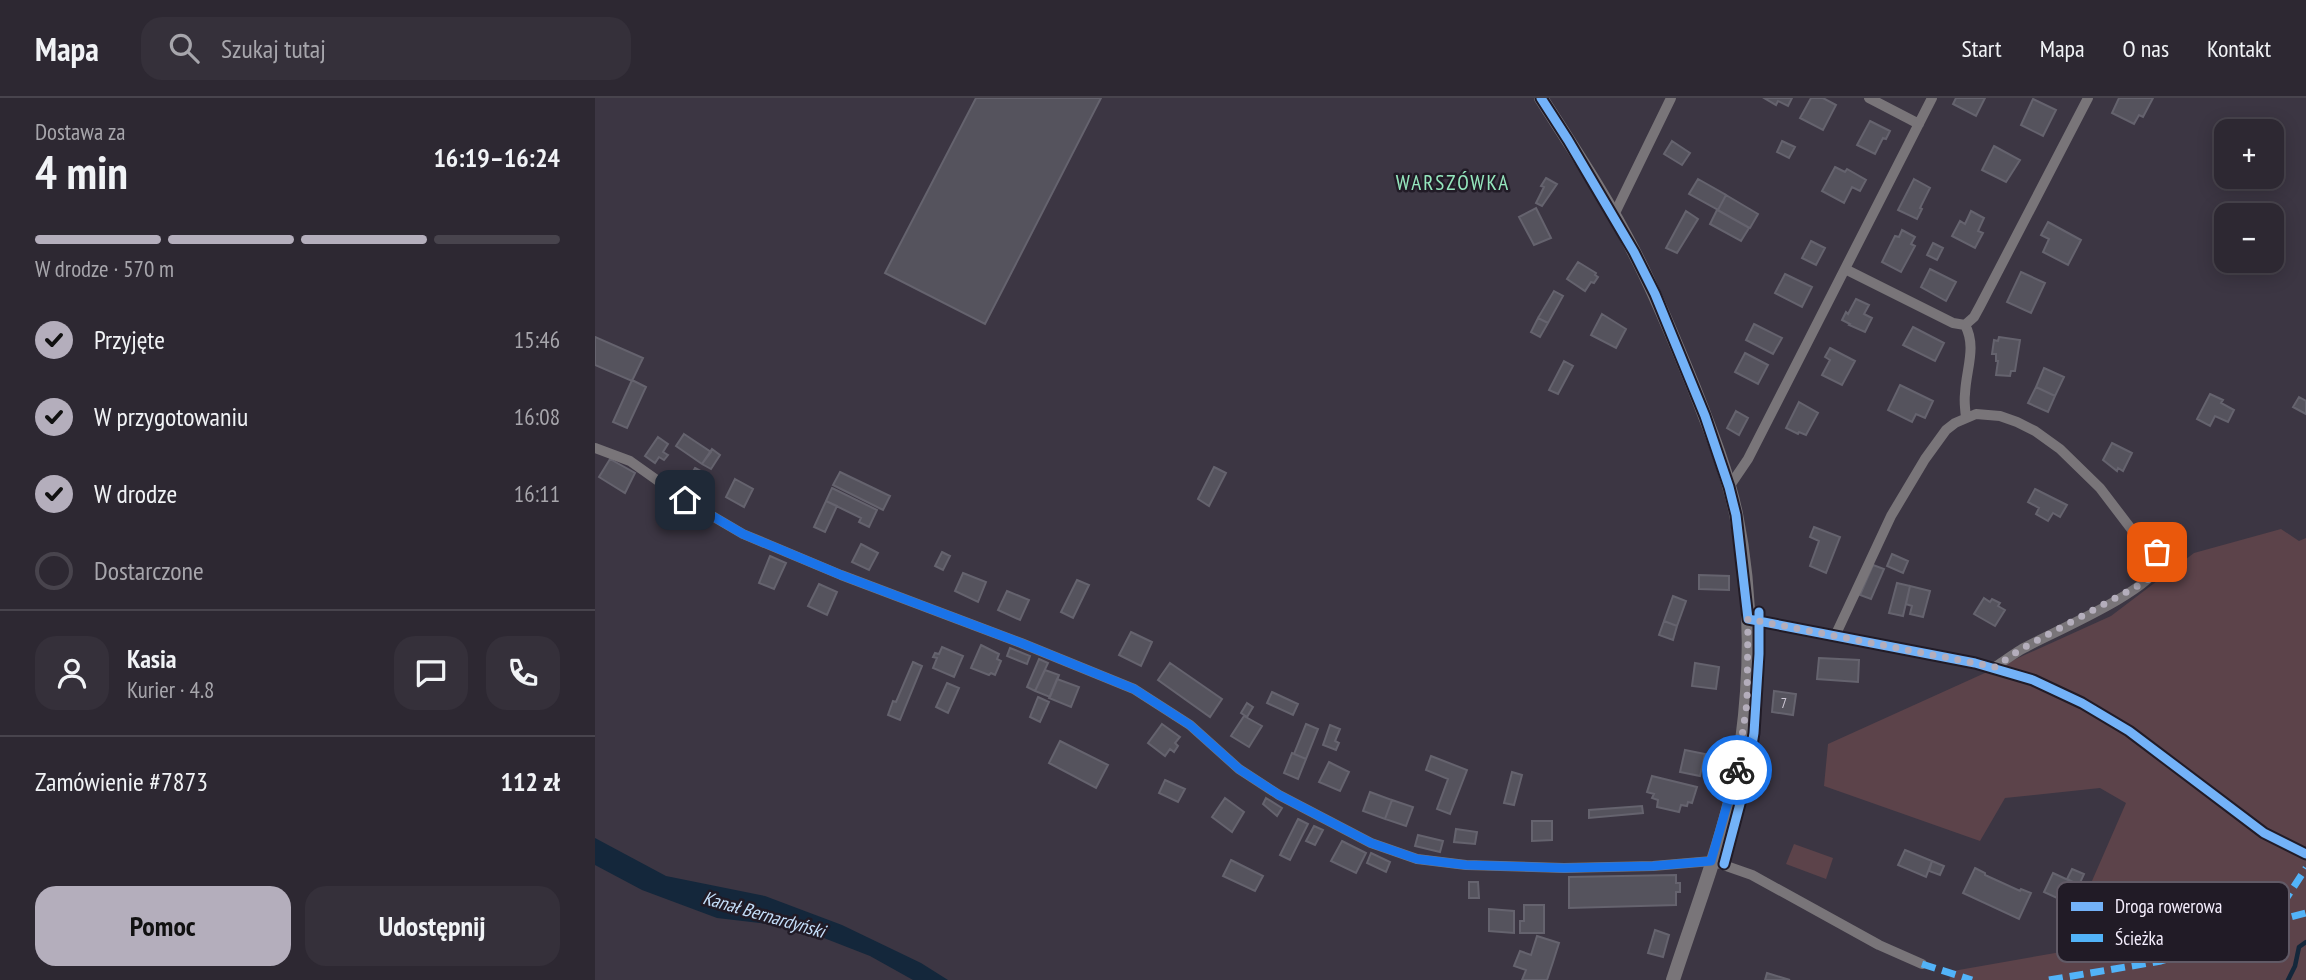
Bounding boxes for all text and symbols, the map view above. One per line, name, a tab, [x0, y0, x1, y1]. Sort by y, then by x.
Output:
search box	[141, 17, 631, 80]
text: Mapa	[35, 27, 99, 70]
icon: search	[165, 29, 203, 67]
text: Szukaj tutaj	[221, 32, 326, 65]
text: Start	[1961, 33, 2002, 64]
text: Mapa	[2040, 33, 2085, 64]
text: O nas	[2123, 33, 2169, 64]
text: Kontakt	[2207, 33, 2271, 64]
text: Dostawa za	[35, 117, 125, 146]
map controls	[2214, 119, 2284, 273]
button: +	[2214, 119, 2284, 189]
text: 16:19–16:24	[433, 141, 560, 174]
text: 4 min	[35, 142, 128, 202]
district label: WARSZÓWKA	[1396, 169, 1510, 196]
button: −	[2214, 203, 2284, 273]
text: W drodze · 570 m	[35, 254, 174, 283]
icon: check	[35, 321, 73, 359]
text: Przyjęte	[94, 323, 165, 356]
text: 15:46	[514, 325, 560, 354]
icon: check	[35, 398, 73, 436]
text: W przygotowaniu	[94, 400, 248, 433]
text: 16:08	[514, 402, 560, 431]
pin	[655, 470, 715, 530]
icon: check	[35, 475, 73, 513]
text: W drodze	[94, 477, 177, 510]
text: 16:11	[514, 479, 560, 508]
icon: home	[666, 481, 704, 519]
pin	[2127, 522, 2187, 582]
icon: bag	[2138, 533, 2176, 571]
text: Dostarczone	[94, 554, 204, 587]
button: person	[35, 636, 109, 710]
button: chat	[394, 636, 468, 710]
button: phone	[486, 636, 560, 710]
text: Kasia	[127, 642, 177, 675]
text: Kurier · 4.8	[127, 675, 214, 704]
house number: 7	[1781, 694, 1787, 712]
courier	[1702, 735, 1772, 805]
icon: bike	[1718, 751, 1756, 789]
text: Zamówienie #7873	[35, 765, 208, 798]
text: 112 zł	[501, 765, 560, 798]
legend	[2057, 882, 2289, 962]
water label: Kanał Bernardyński	[700, 885, 831, 944]
button: Pomoc	[35, 886, 291, 966]
button: Udostępnij	[305, 886, 560, 966]
text: Droga rowerowa	[2115, 894, 2222, 918]
text: Ścieżka	[2115, 926, 2164, 950]

